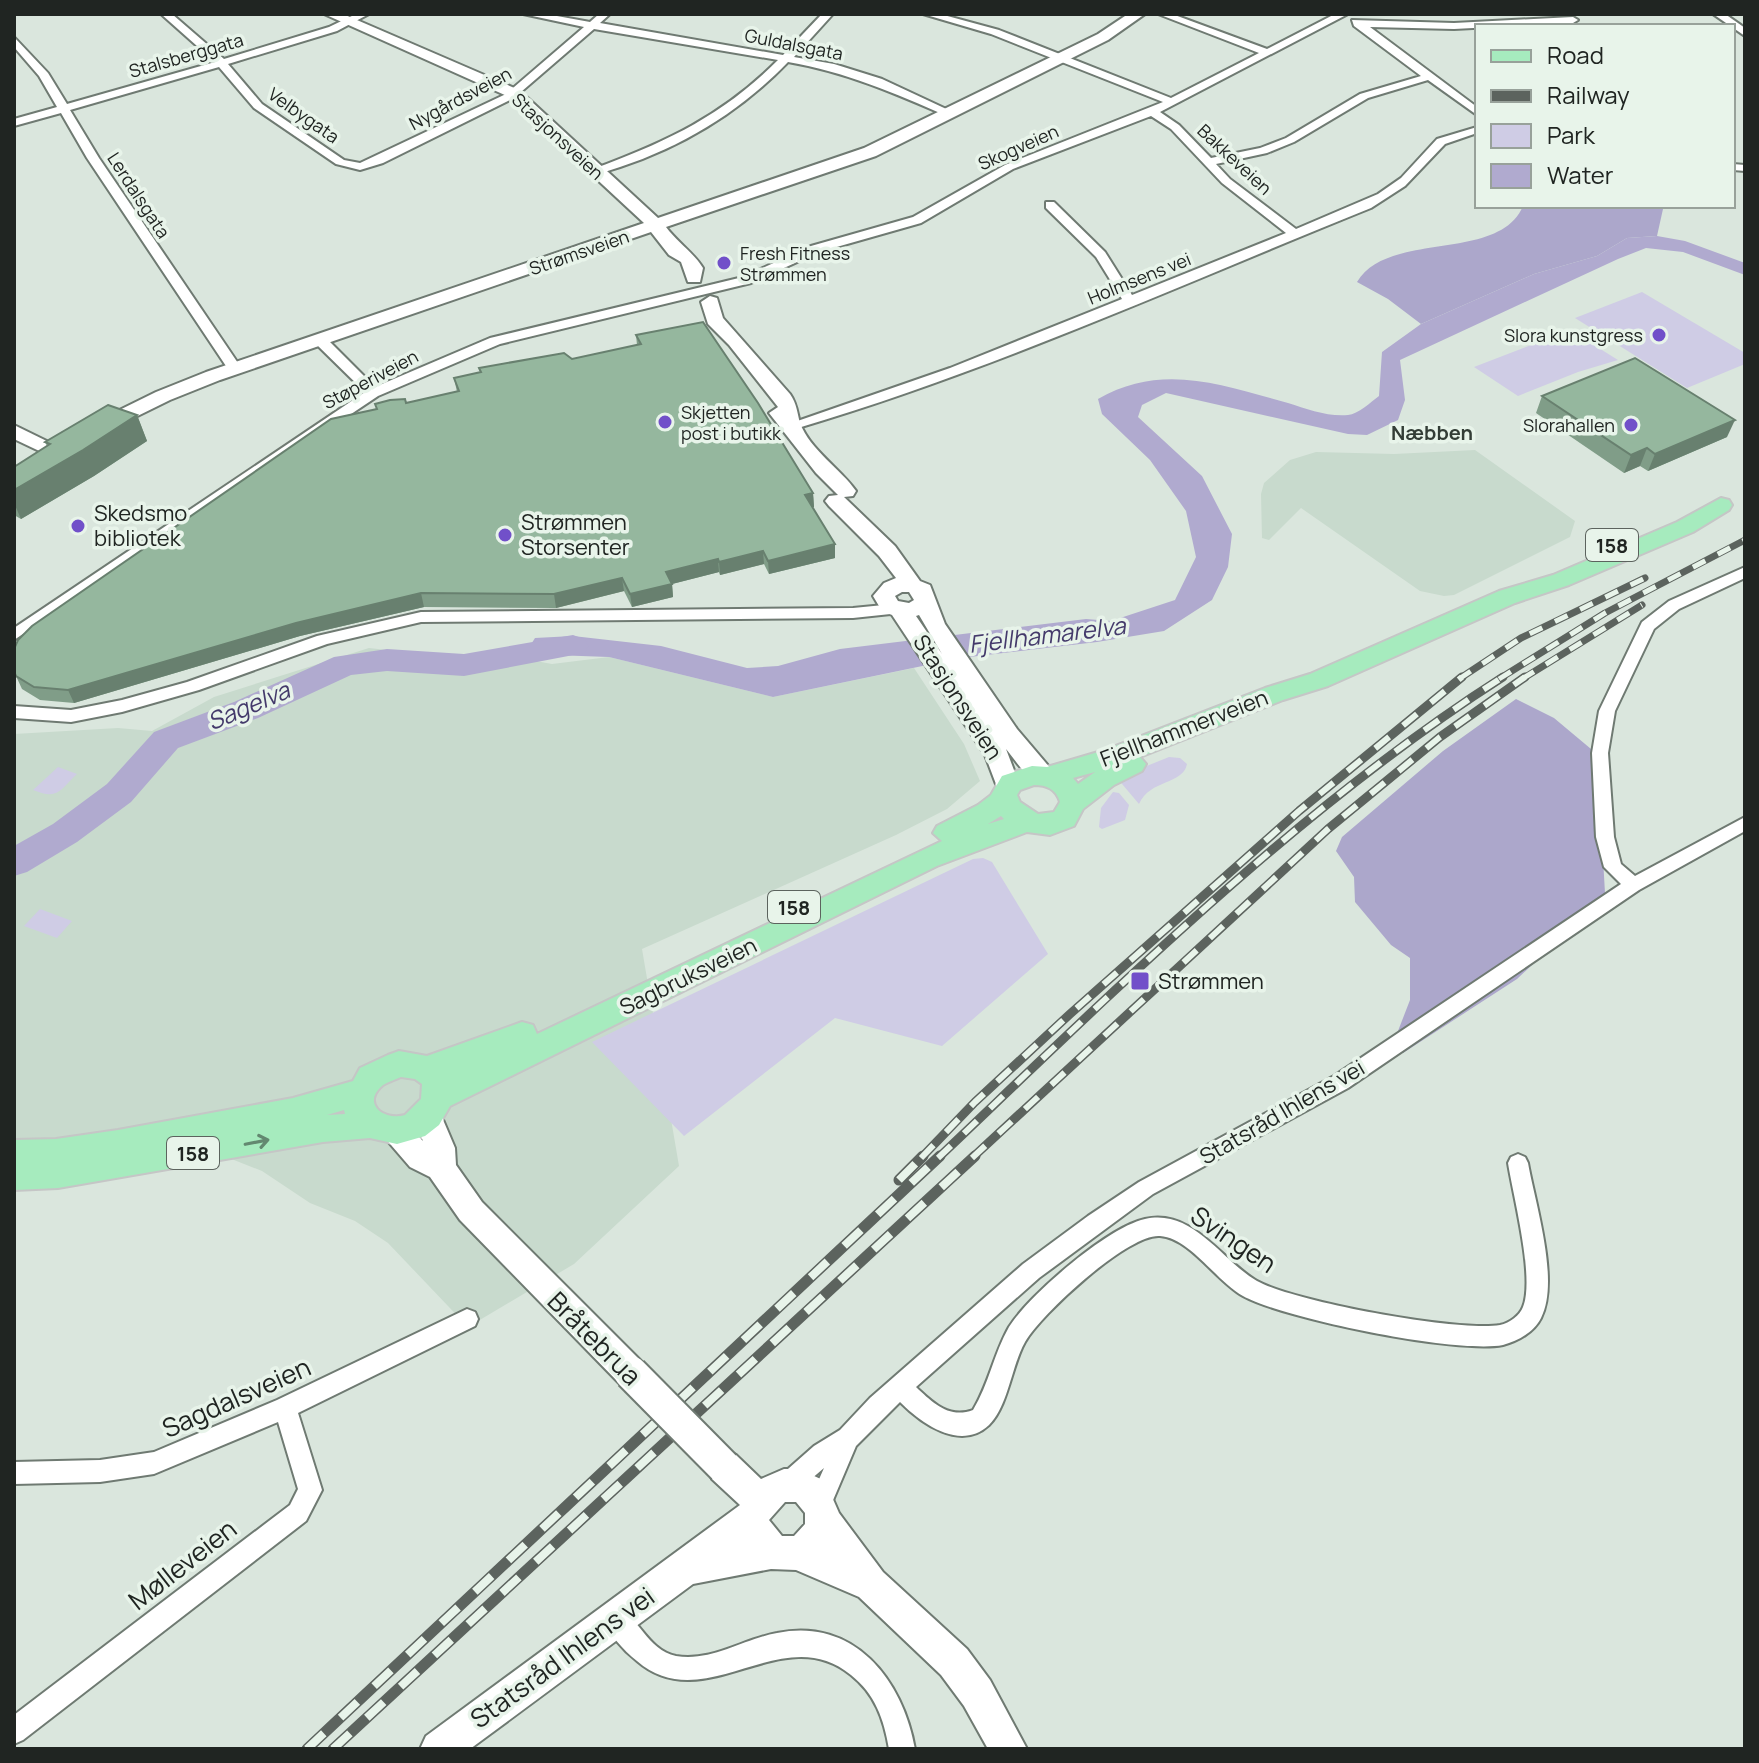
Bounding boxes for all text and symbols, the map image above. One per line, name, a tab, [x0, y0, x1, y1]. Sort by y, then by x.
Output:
street label: Guldalsgata	[743, 23, 845, 65]
legend	[1475, 24, 1735, 208]
street label: Stalsberggata	[126, 27, 246, 83]
text: Road	[1547, 38, 1604, 71]
street label: Nygårdsveien	[405, 61, 515, 135]
text: Railway	[1547, 78, 1630, 111]
street label: Velbygata	[264, 82, 344, 148]
street label: Stasjonsveien	[507, 87, 609, 185]
street label: Bakkeveien	[1193, 118, 1277, 200]
text: Park	[1547, 118, 1596, 151]
street label: Skogveien	[974, 119, 1062, 175]
street label: Lerdalsgata	[102, 147, 176, 243]
text: Water	[1547, 158, 1614, 191]
street label: Strømsveien	[526, 224, 632, 280]
place label: Fresh Fitness Strømmen	[740, 241, 850, 286]
street label: Holmsens vei	[1084, 246, 1194, 310]
marker: Fresh Fitness Strømmen	[715, 254, 733, 272]
place label: Slora kunstgress	[1504, 323, 1643, 347]
marker: Slora kunstgress	[1650, 326, 1668, 344]
street label: Støperiveien	[318, 344, 422, 414]
place label: Skjetten post i butikk	[681, 400, 782, 445]
marker: Skjetten post i butikk	[656, 413, 674, 431]
place label: Slorahallen	[1523, 413, 1615, 437]
marker: Slorahallen	[1622, 416, 1640, 434]
district label: Næbben	[1391, 419, 1473, 446]
place label: Skedsmo bibliotek	[94, 498, 187, 553]
place label: Strømmen Storsenter	[521, 507, 630, 562]
marker: Skedsmo bibliotek	[69, 517, 87, 535]
marker: Strømmen Storsenter	[496, 526, 514, 544]
road number: 158	[1586, 529, 1638, 561]
water label: Fjellhamarelva	[967, 608, 1129, 660]
street label: Stasjonsveien	[906, 629, 1010, 765]
water label: Sagelva	[202, 672, 296, 737]
street label: Fjellhammerveien	[1096, 682, 1272, 774]
road number: 158	[768, 891, 820, 923]
street label: Sagbruksveien	[614, 930, 762, 1022]
place label: Strømmen	[1158, 966, 1264, 996]
marker: Strømmen	[1129, 970, 1151, 992]
street label: Statsråd Ihlens vei	[1194, 1053, 1370, 1171]
one-way arrow	[244, 1134, 270, 1149]
road number: 158	[167, 1137, 219, 1169]
street label: Svingen	[1184, 1197, 1284, 1281]
street label: Bråtebrua	[540, 1283, 650, 1393]
street label: Sagdalsveien	[156, 1348, 316, 1446]
street label: Mølleveien	[120, 1510, 244, 1618]
street label: Statsråd Ihlens vei	[463, 1578, 661, 1736]

